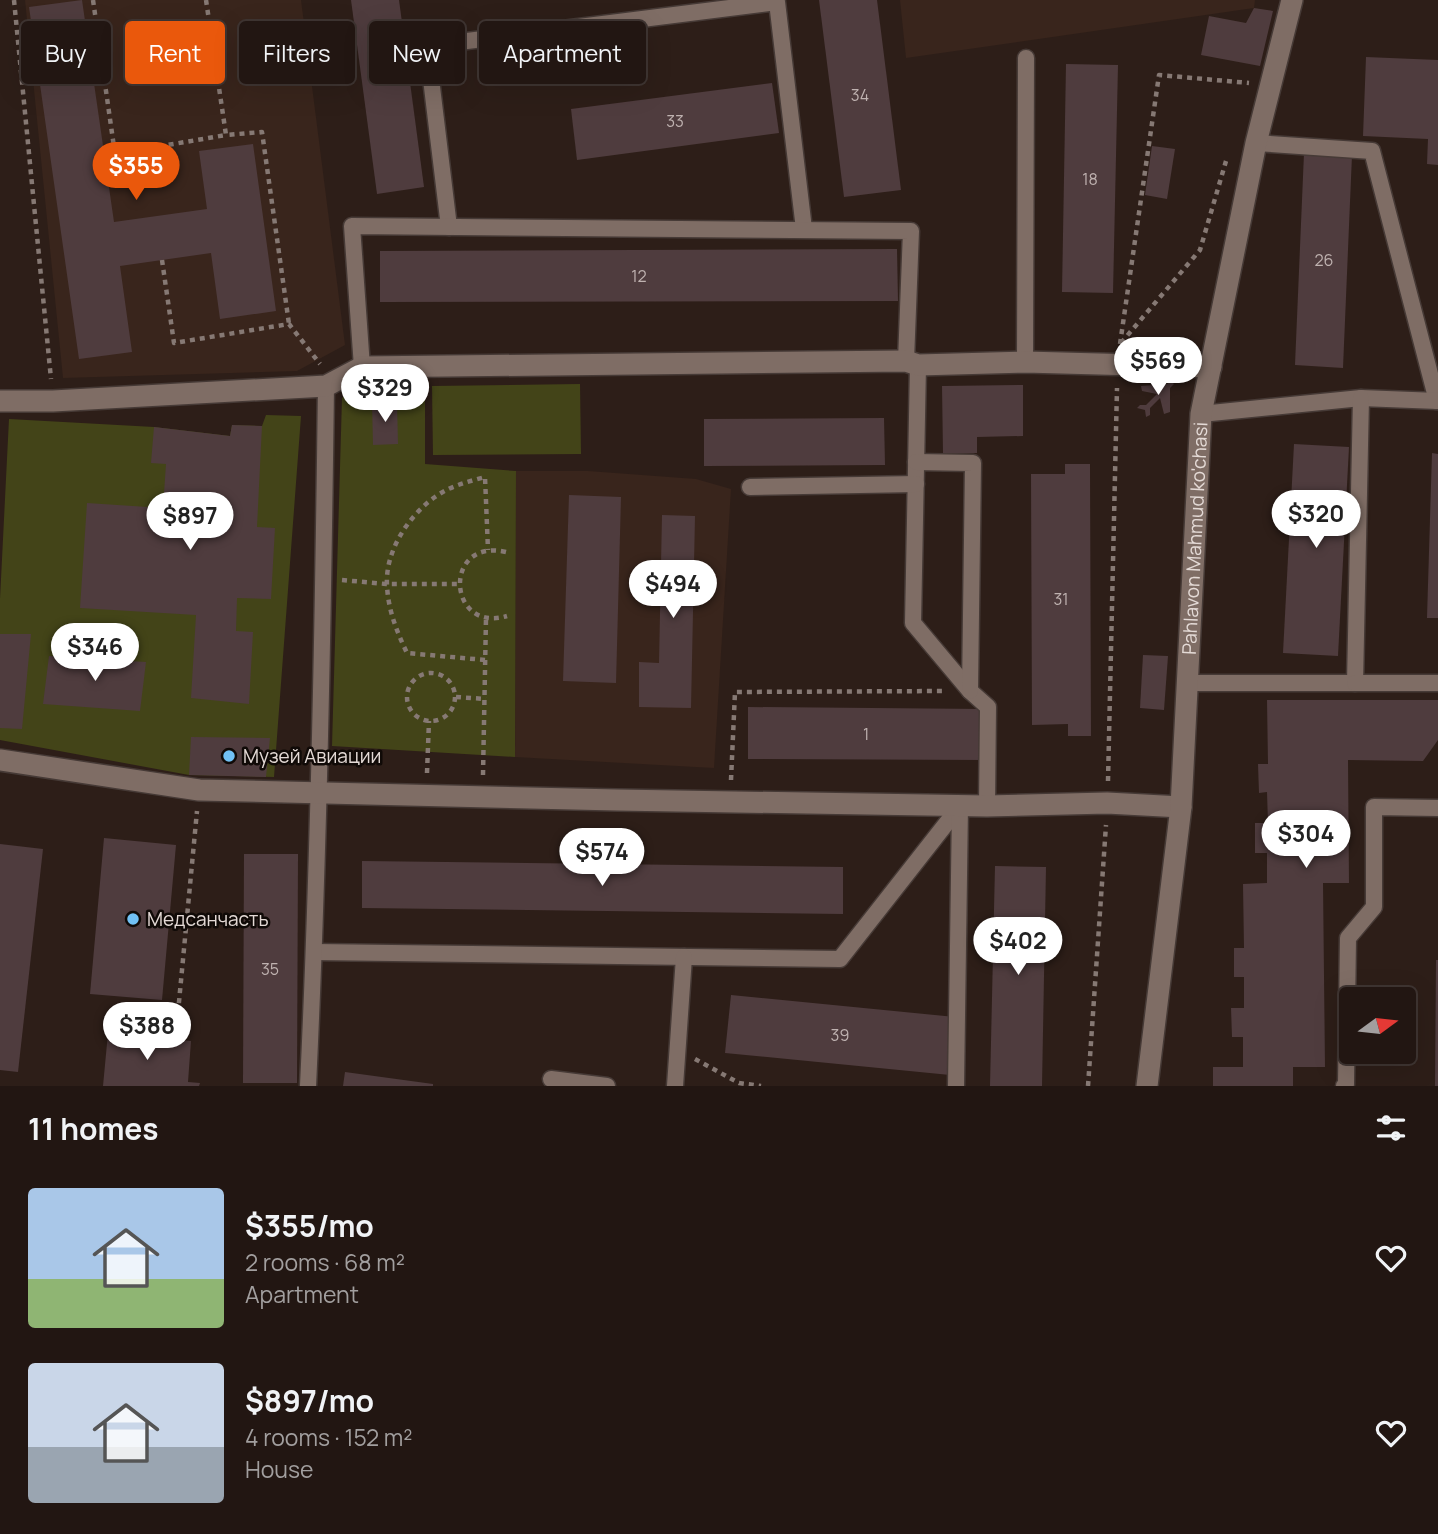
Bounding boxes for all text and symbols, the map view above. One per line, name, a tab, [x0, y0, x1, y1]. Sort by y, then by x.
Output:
chip: Buy	[21, 21, 111, 84]
chip: Rent	[125, 21, 225, 84]
chip: Filters	[239, 21, 355, 84]
chip: New	[369, 21, 465, 84]
chip: Apartment	[479, 21, 646, 84]
house number: 34	[851, 84, 869, 106]
house number: 33	[666, 110, 684, 132]
pin: $355	[95, 142, 177, 202]
text: $355	[109, 149, 163, 181]
house number: 18	[1082, 168, 1098, 190]
house number: 26	[1314, 249, 1334, 271]
house number: 12	[631, 265, 647, 287]
pin: $569	[1117, 338, 1199, 397]
text: $569	[1130, 344, 1186, 376]
pin: $329	[344, 364, 426, 424]
text: $329	[357, 371, 413, 403]
street label: Pahlavon Mahmud ko'chasi	[1176, 421, 1214, 655]
pin: $320	[1275, 490, 1357, 550]
pin: $897	[149, 492, 231, 552]
text: $320	[1288, 497, 1344, 529]
text: $897	[162, 499, 218, 531]
pin: $494	[632, 560, 714, 620]
text: $494	[645, 567, 701, 599]
house number: 31	[1053, 588, 1069, 610]
pin: $346	[54, 624, 136, 683]
text: $346	[67, 630, 123, 662]
house number: 1	[863, 723, 869, 745]
place label: Музей Авиации	[243, 743, 381, 769]
marker: Музей Авиации	[221, 748, 237, 764]
pin: $304	[1265, 810, 1347, 870]
text: $304	[1278, 817, 1334, 849]
pin: $574	[561, 828, 643, 888]
text: $574	[575, 835, 629, 867]
place label: Медсанчасть	[147, 906, 269, 932]
marker: Медсанчасть	[125, 911, 141, 927]
pin: $402	[977, 918, 1059, 977]
text: $402	[989, 924, 1047, 956]
house number: 35	[261, 958, 279, 980]
north arrow	[1339, 987, 1416, 1064]
map controls	[1339, 987, 1416, 1064]
pin: $388	[106, 1002, 188, 1062]
text: $388	[119, 1009, 175, 1041]
house number: 39	[831, 1024, 849, 1046]
text: 11 homes	[28, 1108, 159, 1149]
icon: filters	[1372, 1109, 1410, 1147]
text: $355/mo	[245, 1205, 374, 1246]
icon: home	[84, 1216, 168, 1300]
icon: heart	[1372, 1239, 1410, 1277]
text: 2 rooms · 68 m²	[245, 1246, 405, 1278]
text: Apartment	[245, 1278, 359, 1310]
text: $897/mo	[245, 1380, 374, 1421]
icon: home	[84, 1391, 168, 1475]
icon: heart	[1372, 1414, 1410, 1452]
text: 4 rooms · 152 m²	[245, 1421, 412, 1453]
text: House	[245, 1453, 314, 1485]

